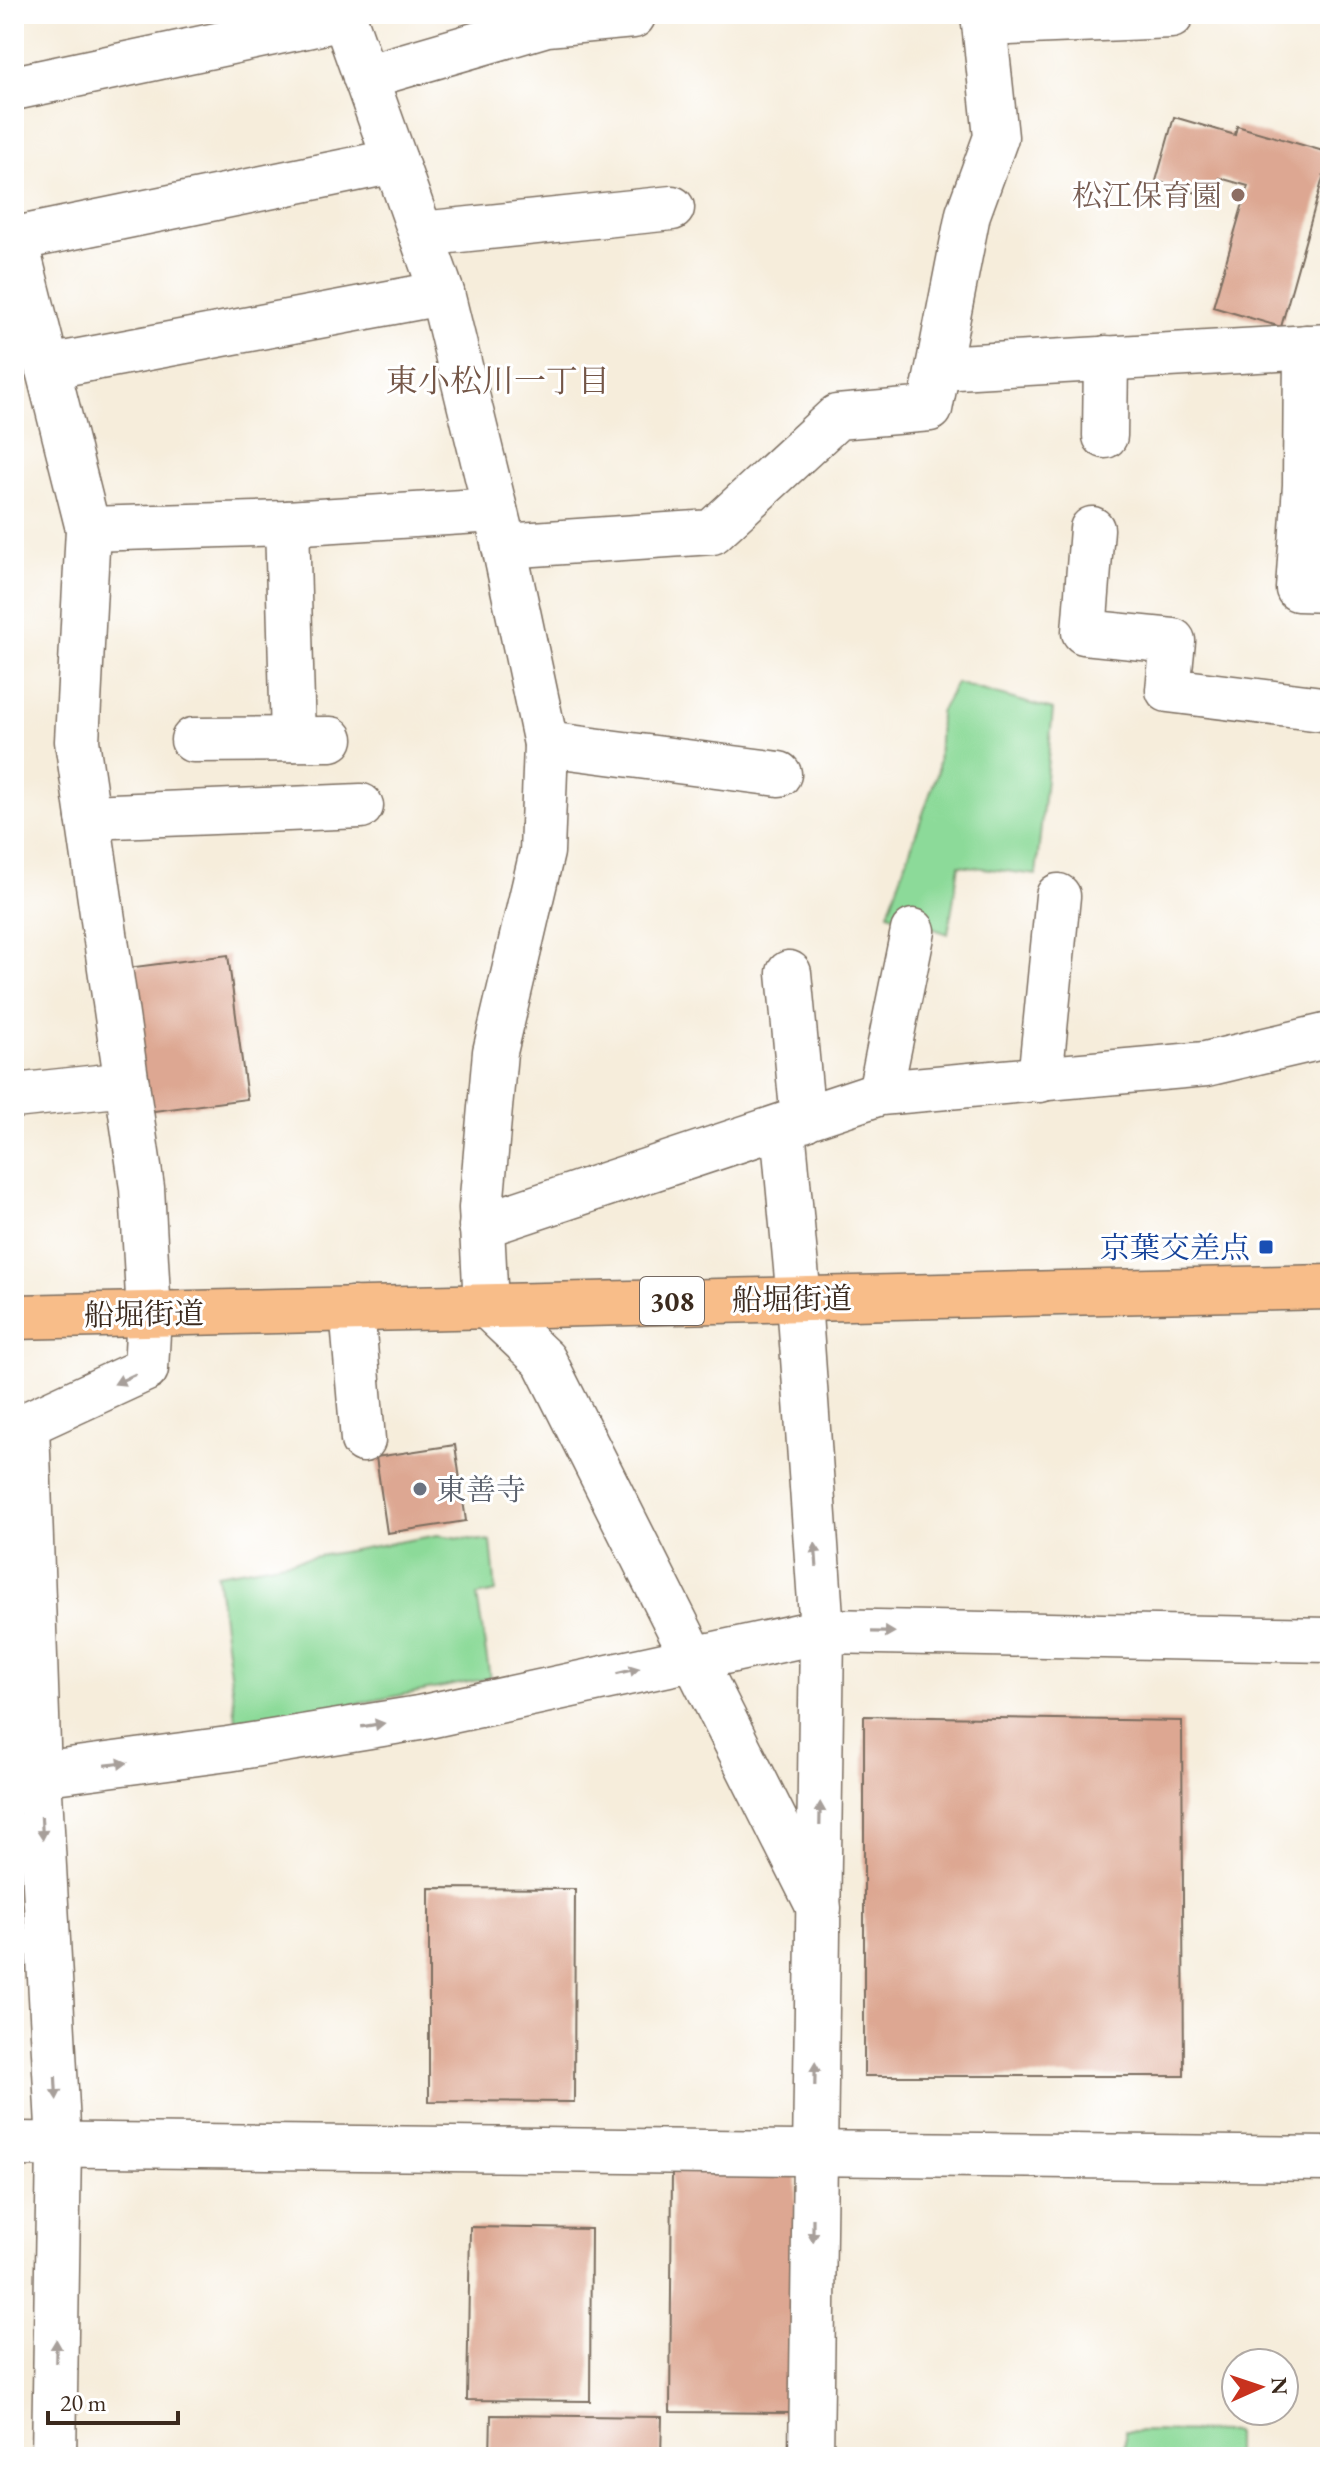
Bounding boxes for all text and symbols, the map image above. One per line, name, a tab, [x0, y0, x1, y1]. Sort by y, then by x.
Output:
place label: 松江保育園	[1072, 176, 1222, 215]
marker: 松江保育園	[1229, 186, 1247, 204]
district label: 東小松川一丁目	[386, 360, 610, 402]
place label: 京葉交差点	[1100, 1228, 1250, 1267]
marker: 京葉交差点	[1257, 1238, 1275, 1256]
road number: 308	[640, 1277, 704, 1325]
street label: 船堀街道	[732, 1278, 852, 1320]
street label: 船堀街道	[84, 1293, 204, 1335]
one-way arrow	[113, 1372, 136, 1386]
place label: 東善寺	[436, 1470, 526, 1509]
marker: 東善寺	[411, 1480, 429, 1498]
one-way arrow	[809, 1542, 822, 1567]
one-way arrow	[871, 1626, 896, 1639]
one-way arrow	[615, 1664, 640, 1677]
one-way arrow	[361, 1718, 386, 1731]
one-way arrow	[104, 1757, 129, 1770]
one-way arrow	[813, 1801, 826, 1826]
one-way arrow	[35, 1816, 48, 1841]
one-way arrow	[809, 2061, 821, 2086]
one-way arrow	[50, 2076, 63, 2101]
one-way arrow	[807, 2218, 819, 2243]
one-way arrow	[49, 2338, 62, 2363]
north arrow	[1220, 2347, 1300, 2427]
scale bar	[48, 2375, 178, 2425]
text: N	[1265, 2376, 1294, 2396]
text: 20 m	[60, 2387, 107, 2418]

